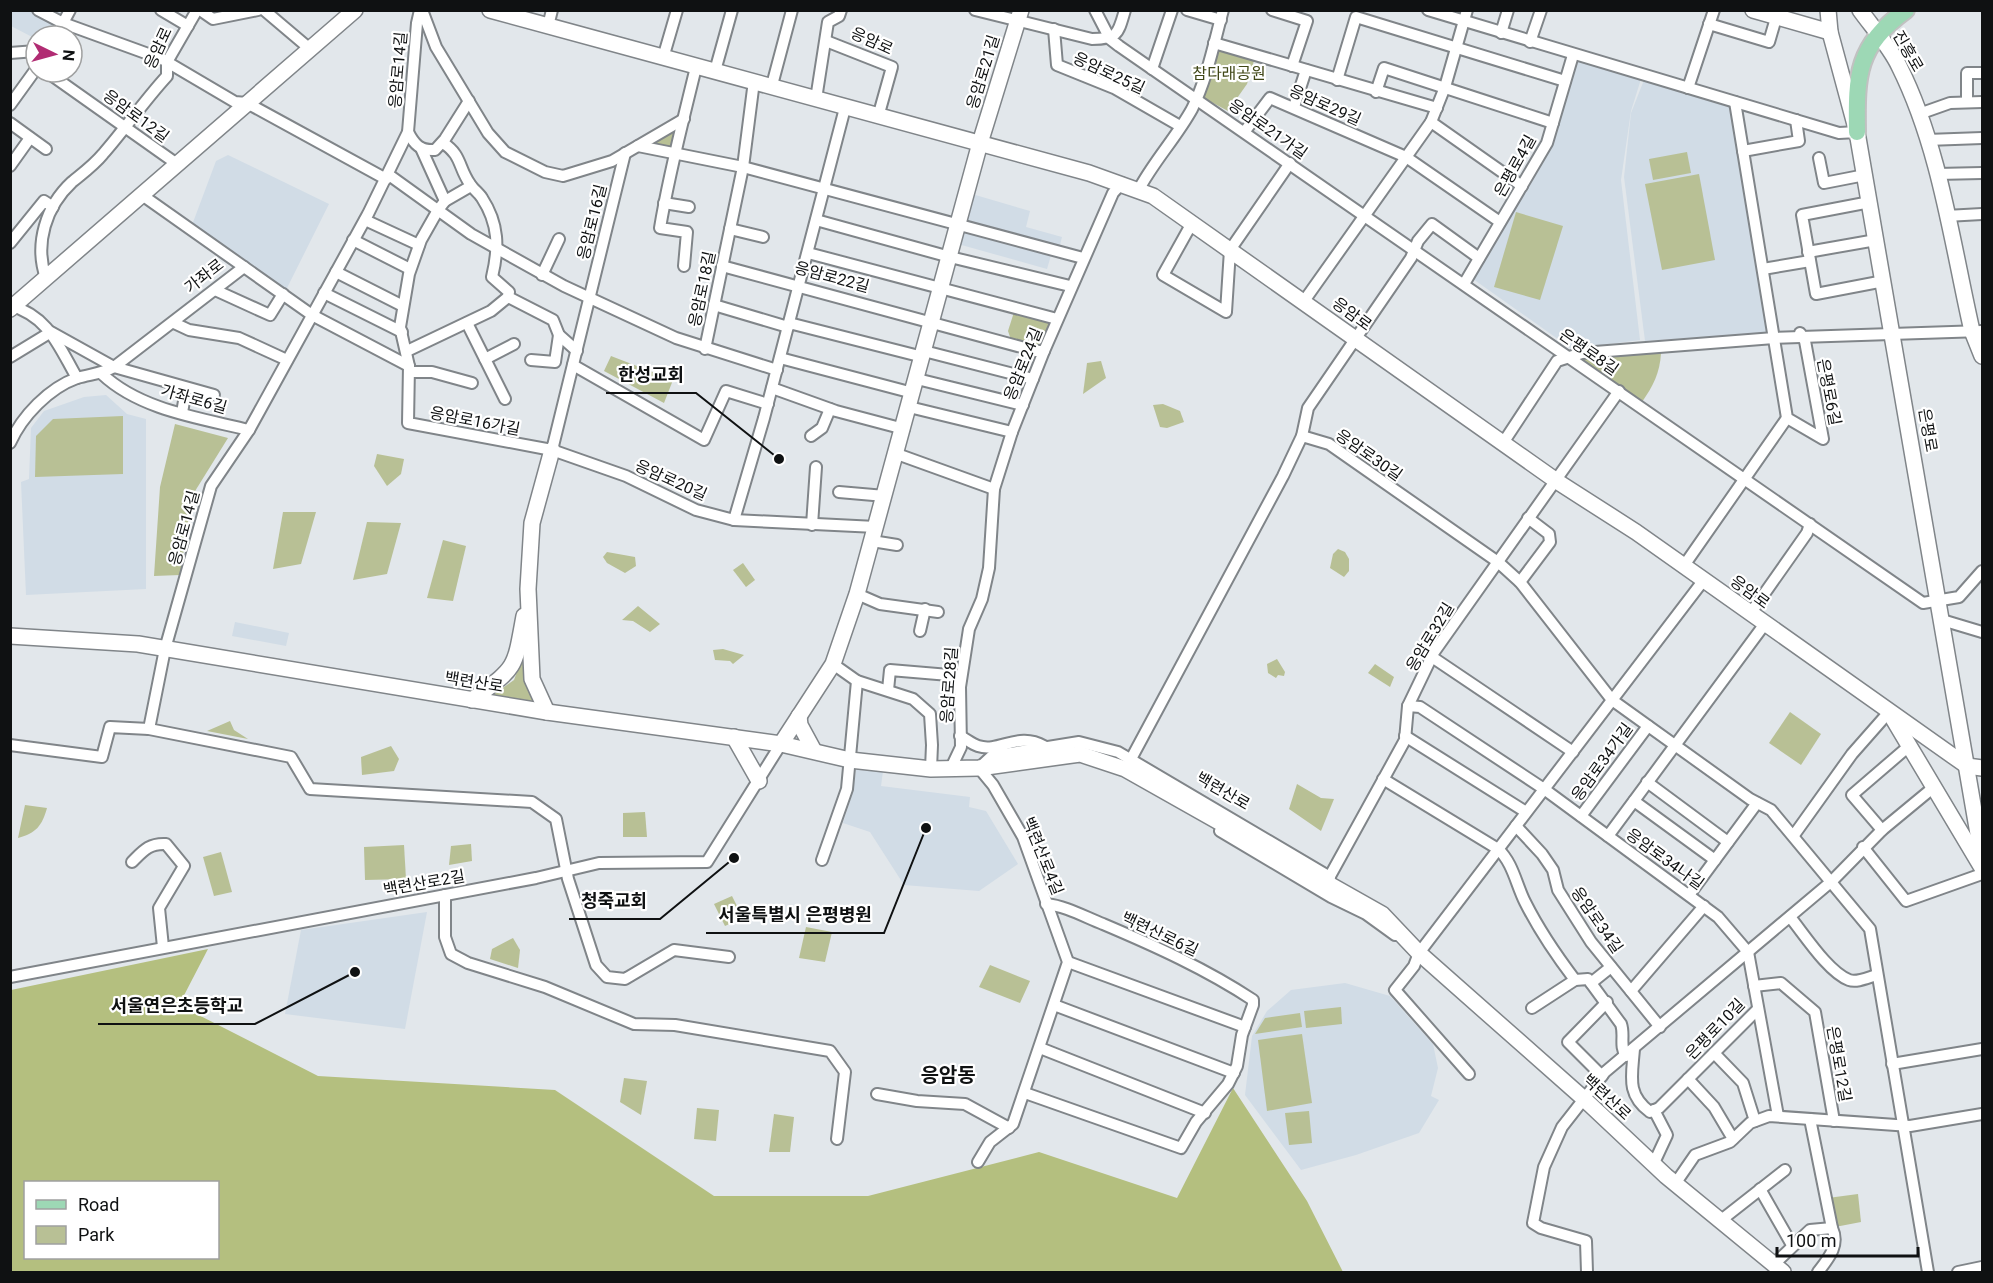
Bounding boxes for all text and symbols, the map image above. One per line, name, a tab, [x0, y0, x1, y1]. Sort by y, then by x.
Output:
street label: 응암로	[848, 23, 896, 59]
north arrow	[24, 24, 84, 84]
street label: 응암로	[140, 24, 176, 72]
street label: 진흥로	[1889, 27, 1927, 75]
street label: 응암로14길	[385, 31, 411, 109]
street label: 응암로21길	[963, 32, 1003, 112]
street label: 응암로25길	[1070, 48, 1148, 98]
text: N	[58, 49, 78, 62]
park label: 참다래공원	[1192, 64, 1266, 83]
street label: 응암로29길	[1286, 81, 1364, 129]
street label: 응암로12길	[99, 86, 173, 146]
street label: 응암로21가길	[1225, 95, 1311, 163]
street label: 은평로4길	[1490, 132, 1540, 200]
street label: 응암로16길	[573, 182, 611, 262]
street label: 응암로18길	[685, 249, 719, 329]
street label: 가좌로	[181, 255, 227, 297]
street label: 응암로22길	[792, 258, 872, 296]
street label: 응암로	[1329, 293, 1376, 335]
street label: 응암로24길	[1000, 325, 1046, 403]
street label: 은평로8길	[1556, 325, 1622, 379]
callout: 한성교회	[606, 357, 696, 393]
street label: 은평로6길	[1813, 357, 1845, 427]
text: 한성교회	[618, 364, 684, 385]
street label: 가좌로6길	[159, 381, 229, 417]
street label: 응암로16가길	[428, 403, 522, 439]
street label: 은평로	[1915, 407, 1941, 454]
street label: 응암로30길	[1332, 425, 1406, 485]
street label: 응암로20길	[632, 456, 710, 504]
street label: 응암로14길	[165, 488, 203, 568]
street label: 응암로	[1727, 571, 1774, 613]
street label: 응암로32길	[1402, 599, 1458, 675]
street label: 응암로28길	[937, 646, 961, 724]
street label: 백련산로	[443, 668, 505, 696]
street label: 응암로34가길	[1567, 719, 1637, 805]
street label: 백련산로	[1193, 768, 1253, 814]
street label: 백련산로4길	[1019, 814, 1067, 898]
street label: 응암로34나길	[1622, 824, 1708, 894]
street label: 백련산로2길	[382, 866, 466, 900]
callout: 청죽교회	[569, 883, 660, 919]
street label: 응암로34길	[1567, 883, 1627, 957]
text: 청죽교회	[581, 890, 647, 911]
callout: 서울특별시 은평병원	[706, 897, 884, 933]
text: 서울특별시 은평병원	[718, 904, 872, 925]
street label: 백련산로6길	[1119, 908, 1201, 960]
callout: 서울연은초등학교	[98, 988, 255, 1024]
text: 서울연은초등학교	[111, 995, 243, 1016]
street label: 은평로10길	[1681, 995, 1749, 1063]
street label: 은평로12길	[1823, 1024, 1855, 1104]
district label: 응암동	[920, 1063, 976, 1087]
street label: 백련산로	[1579, 1070, 1635, 1124]
legend	[24, 1181, 219, 1259]
text: Road	[78, 1194, 119, 1215]
scale bar	[1777, 1220, 1918, 1258]
text: Park	[78, 1224, 115, 1245]
text: 100 m	[1786, 1230, 1837, 1251]

